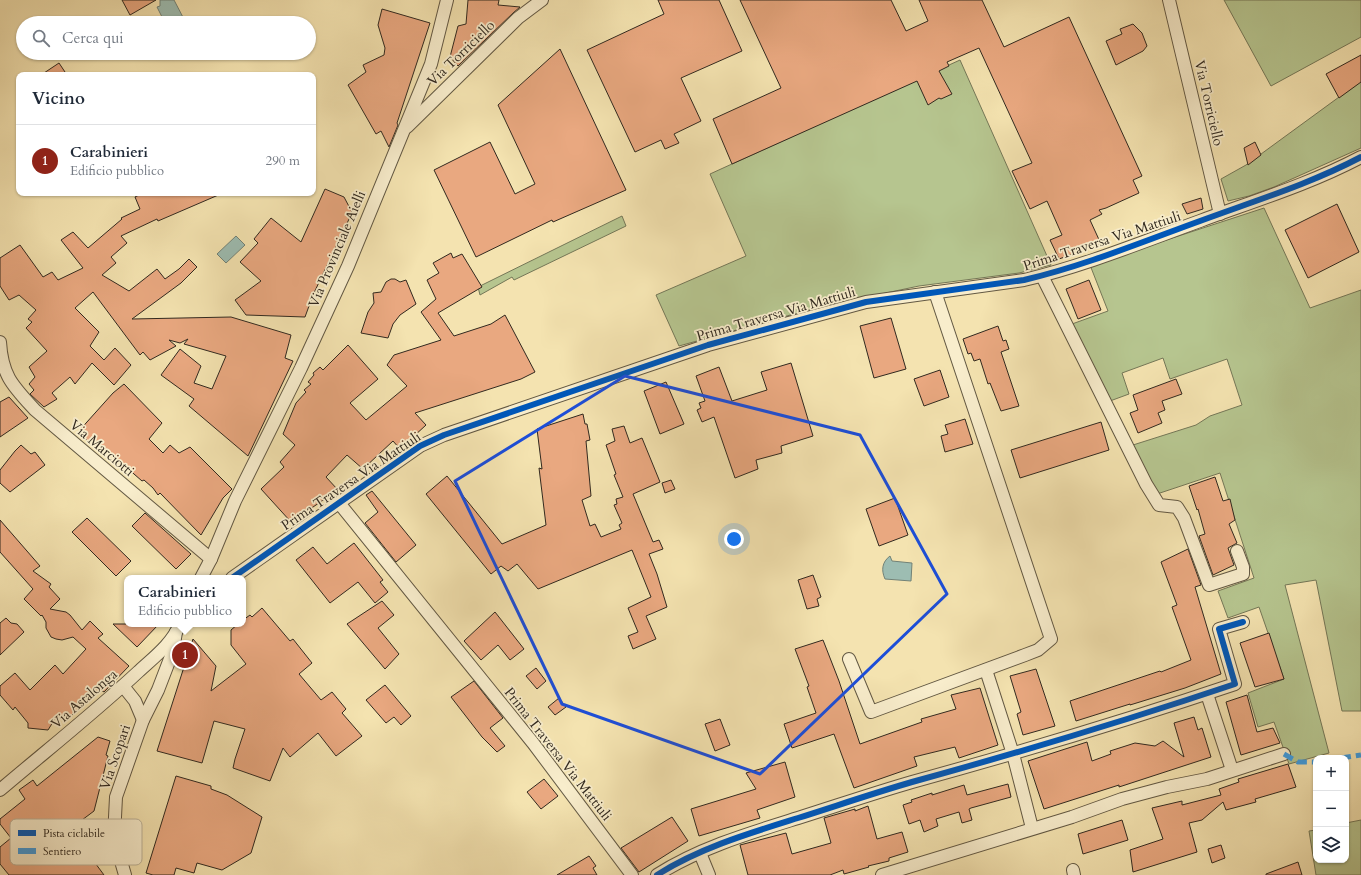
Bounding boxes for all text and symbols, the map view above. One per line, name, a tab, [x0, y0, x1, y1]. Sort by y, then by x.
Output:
search box	[16, 16, 316, 60]
street label: Via Torriciello	[423, 16, 499, 90]
icon: search	[30, 27, 52, 49]
text: Cerca qui	[62, 28, 124, 48]
street label: Via Torriciello	[1190, 58, 1228, 148]
text: Vicino	[32, 87, 85, 110]
text: Carabinieri	[70, 142, 148, 162]
text: 1	[42, 152, 48, 170]
text: 290 m	[266, 152, 300, 170]
text: Edificio pubblico	[70, 162, 164, 180]
street label: Via Provinciale Aielli	[304, 188, 370, 310]
street label: Prima Traversa Via Mattiuli	[1021, 207, 1183, 275]
street label: Prima Traversa Via Mattiuli	[694, 282, 858, 346]
street label: Via Marciotti	[66, 415, 138, 481]
street label: Prima Traversa Via Mattiuli	[277, 427, 425, 535]
your location	[724, 529, 744, 549]
popup	[124, 575, 246, 627]
text: Carabinieri	[138, 582, 216, 602]
text: Edificio pubblico	[138, 602, 232, 620]
pin: 1	[172, 640, 198, 670]
street label: Via Astalonga	[47, 665, 121, 733]
street label: Prima Traversa Via Mattiuli	[500, 683, 616, 825]
street label: Via Scopari	[95, 722, 135, 792]
map controls	[1313, 755, 1349, 863]
button: +	[1313, 755, 1349, 791]
button: −	[1313, 791, 1349, 827]
legend	[10, 819, 142, 865]
text: Pista ciclabile	[43, 826, 105, 841]
button: layers	[1313, 827, 1349, 863]
text: Sentiero	[43, 844, 81, 859]

